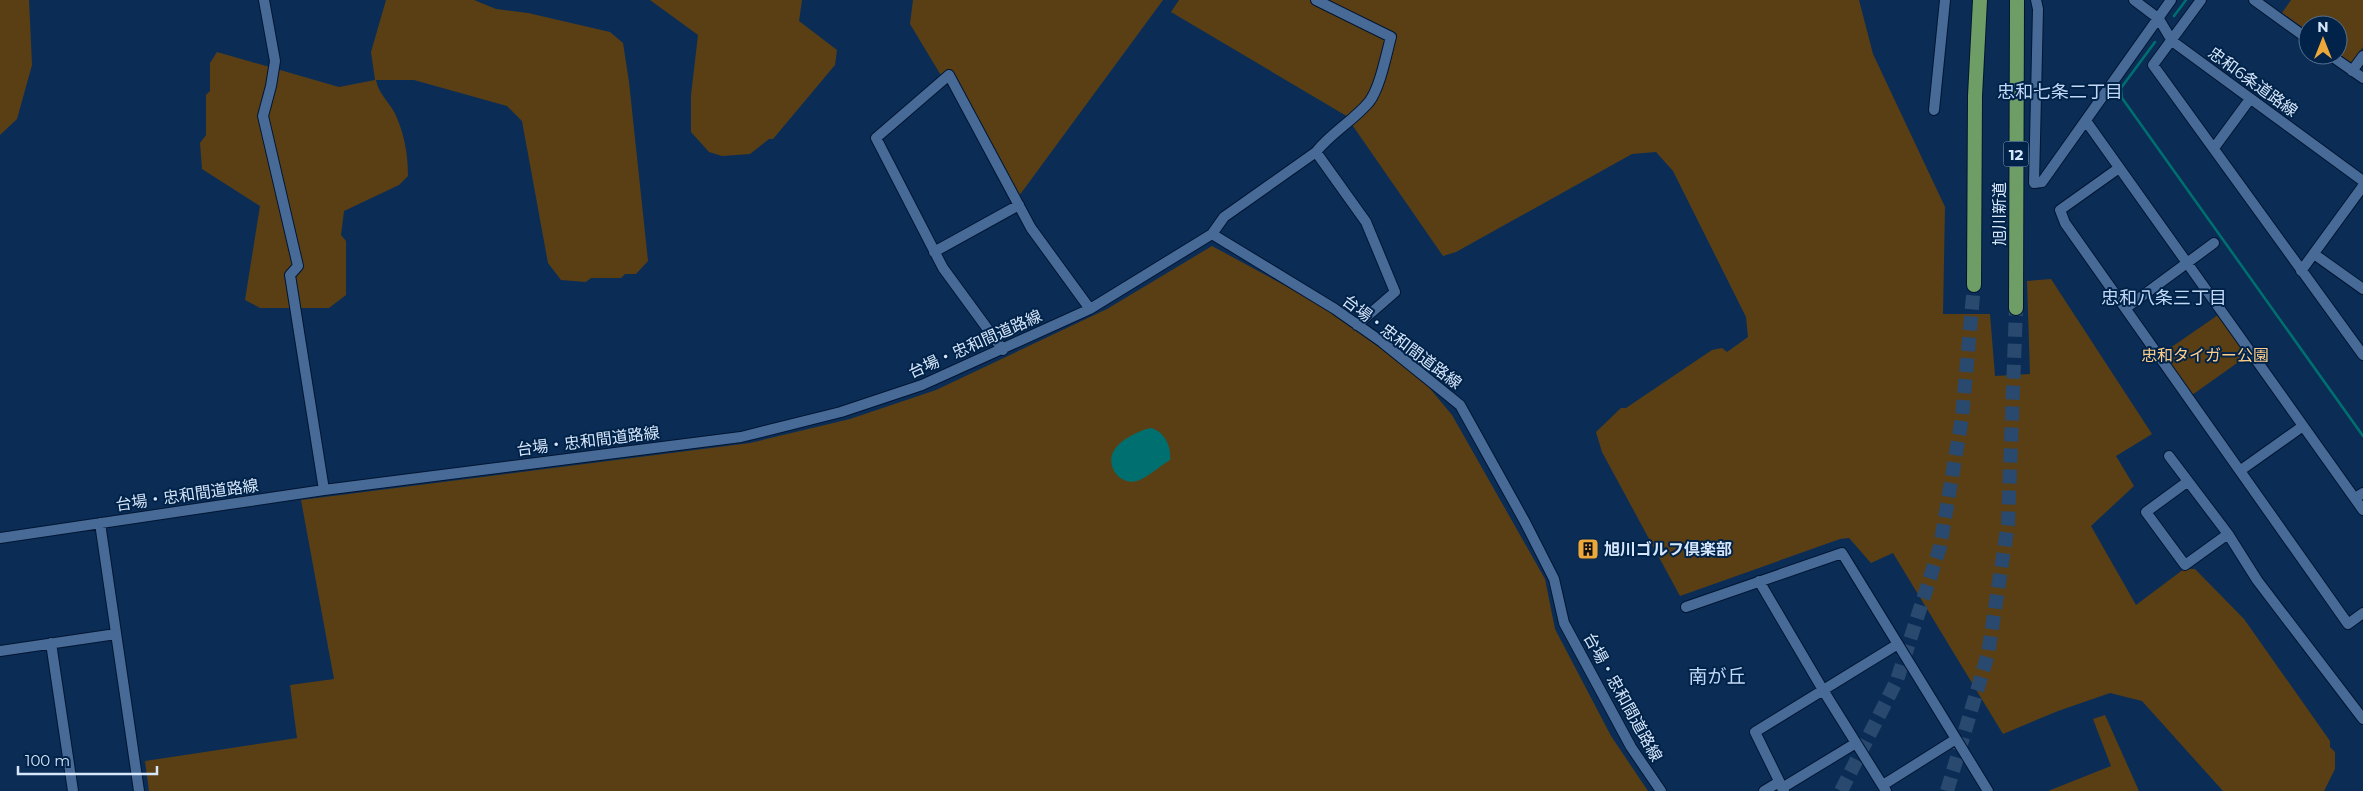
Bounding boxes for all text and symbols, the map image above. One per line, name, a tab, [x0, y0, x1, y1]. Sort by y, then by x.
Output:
north arrow	[2298, 15, 2348, 65]
text: N	[2317, 18, 2329, 36]
street label: 忠和6条道路線	[2205, 43, 2301, 121]
district label: 忠和七条二丁目	[1997, 81, 2123, 103]
road number: 12	[2004, 142, 2028, 166]
street label: 旭川新道	[1990, 182, 2009, 246]
district label: 忠和八条三丁目	[2101, 287, 2227, 309]
street label: 台場・忠和間道路線	[1339, 291, 1465, 393]
street label: 台場・忠和間道路線	[905, 306, 1045, 382]
park label: 忠和タイガー公園	[2141, 346, 2269, 365]
street label: 台場・忠和間道路線	[515, 423, 661, 459]
street label: 台場・忠和間道路線	[114, 476, 260, 514]
building icon: 旭川ゴルフ倶楽部	[1576, 537, 1600, 561]
place label: 旭川ゴルフ倶楽部	[1604, 540, 1732, 559]
street label: 台場・忠和間道路線	[1580, 629, 1666, 765]
district label: 南が丘	[1688, 665, 1746, 688]
scale bar	[18, 744, 156, 776]
text: 100 m	[25, 751, 70, 770]

